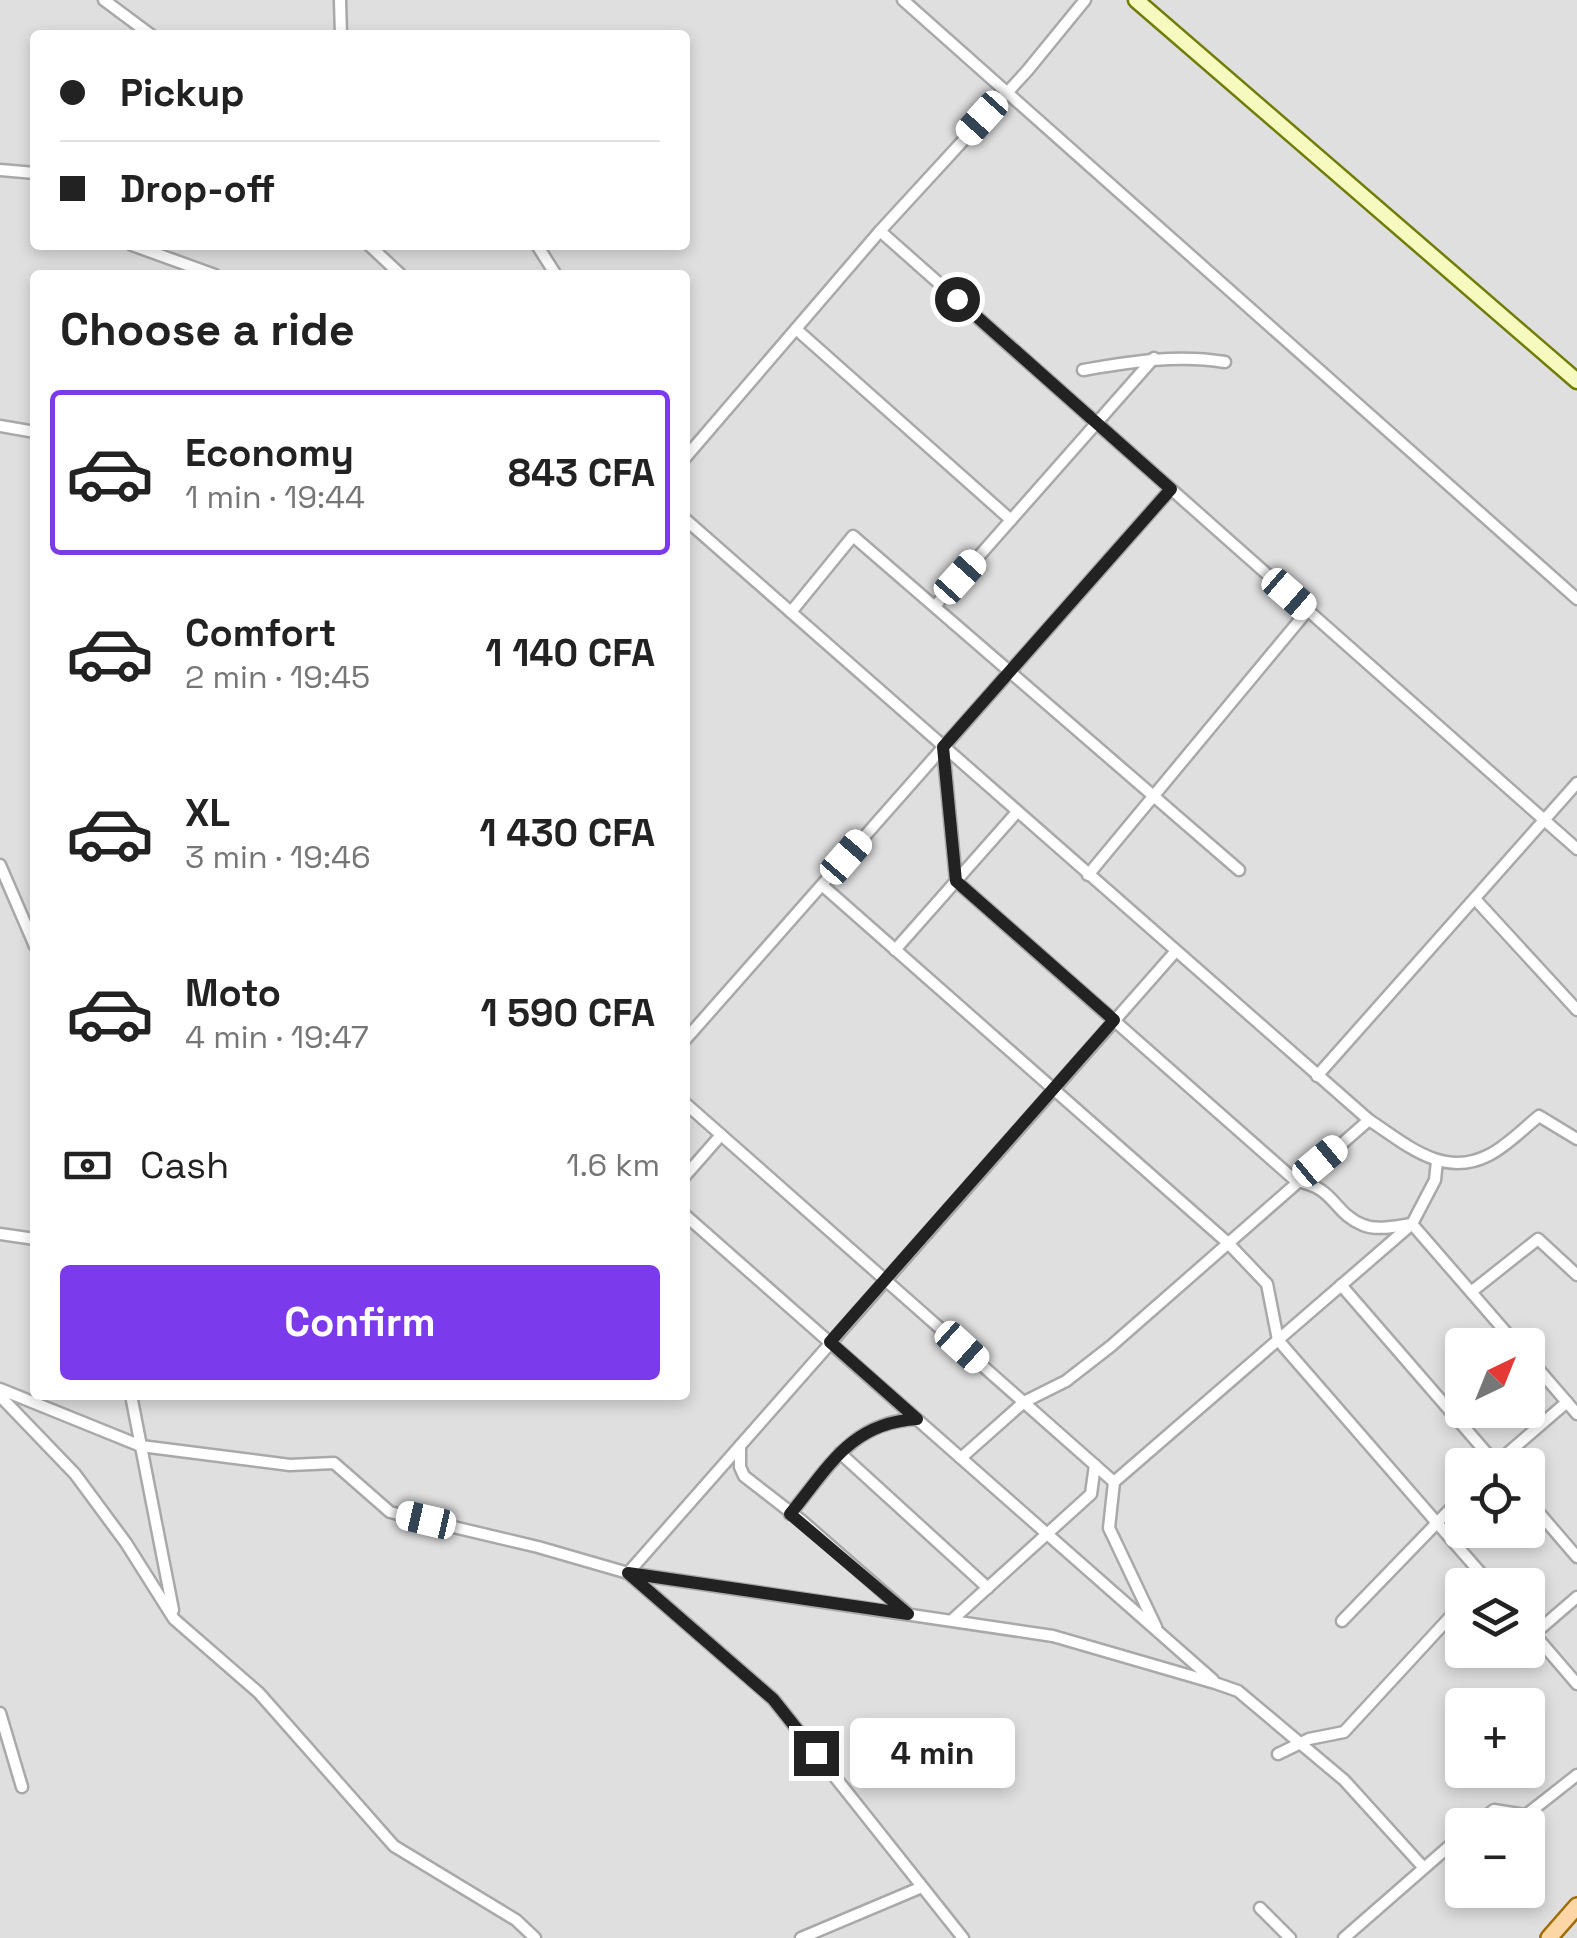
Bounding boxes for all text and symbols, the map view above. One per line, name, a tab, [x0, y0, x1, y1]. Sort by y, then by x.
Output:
text: Pickup	[120, 69, 244, 117]
car	[951, 86, 1013, 150]
text: Drop-off	[120, 165, 275, 213]
route start	[935, 277, 980, 322]
text: Choose a ride	[60, 301, 355, 358]
icon: car	[65, 428, 155, 518]
text: Economy	[185, 429, 354, 477]
text: 843 CFA	[508, 449, 655, 497]
text: 1 min · 19:44	[185, 477, 365, 517]
car	[929, 545, 991, 609]
car	[1257, 563, 1321, 625]
icon: car	[65, 608, 155, 698]
text: Comfort	[185, 609, 336, 657]
text: 1 140 CFA	[485, 629, 655, 677]
text: 2 min · 19:45	[185, 657, 370, 697]
icon: car	[65, 788, 155, 878]
text: XL	[185, 789, 230, 837]
text: 1 430 CFA	[479, 809, 655, 857]
car	[815, 825, 877, 889]
text: 3 min · 19:46	[185, 837, 371, 877]
icon: car	[65, 968, 155, 1058]
text: Moto	[185, 969, 281, 1017]
text: 1 590 CFA	[480, 989, 655, 1037]
text: 4 min · 19:47	[185, 1017, 369, 1057]
car	[1287, 1130, 1353, 1192]
icon: cash	[60, 1138, 115, 1193]
text: Cash	[140, 1141, 229, 1189]
text: 1.6 km	[566, 1145, 660, 1185]
button: Confirm	[60, 1265, 660, 1380]
car	[930, 1316, 994, 1378]
north arrow	[1445, 1328, 1545, 1428]
map controls	[1445, 1328, 1545, 1908]
button: locate	[1445, 1448, 1545, 1548]
car	[393, 1499, 459, 1541]
button: layers	[1445, 1568, 1545, 1668]
button: +	[1445, 1688, 1545, 1788]
callout: 4 min	[851, 1718, 1016, 1788]
route end	[794, 1731, 839, 1776]
text: 4 min	[890, 1733, 975, 1773]
button: −	[1445, 1808, 1545, 1908]

